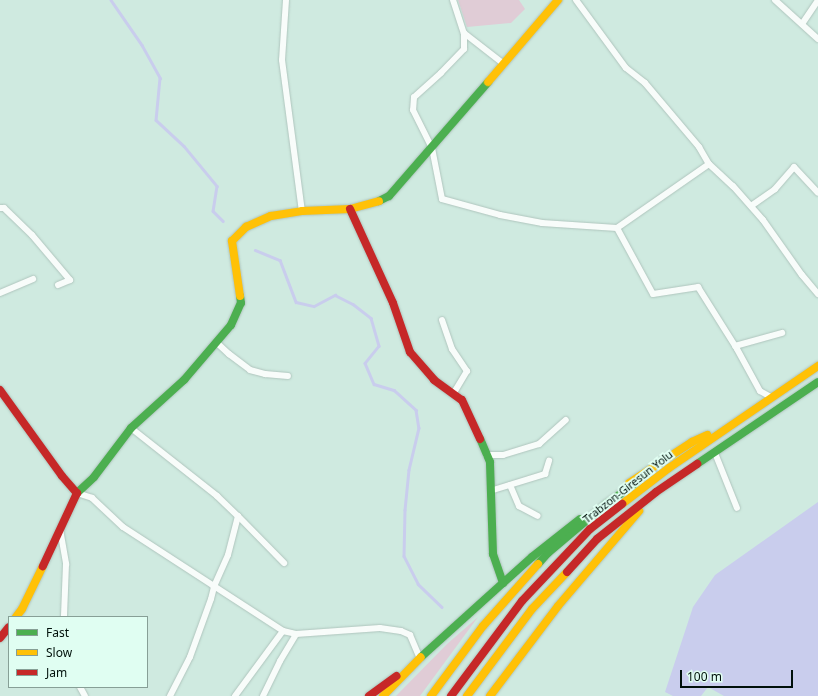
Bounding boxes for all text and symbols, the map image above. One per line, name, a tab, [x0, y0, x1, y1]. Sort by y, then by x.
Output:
street label: Trabzon-Giresun Yolu	[581, 448, 675, 526]
legend	[8, 616, 148, 688]
text: Fast	[46, 624, 69, 641]
text: Slow	[46, 644, 72, 661]
scale bar	[682, 662, 795, 688]
text: Jam	[46, 664, 67, 681]
text: 100 m	[687, 668, 722, 685]

